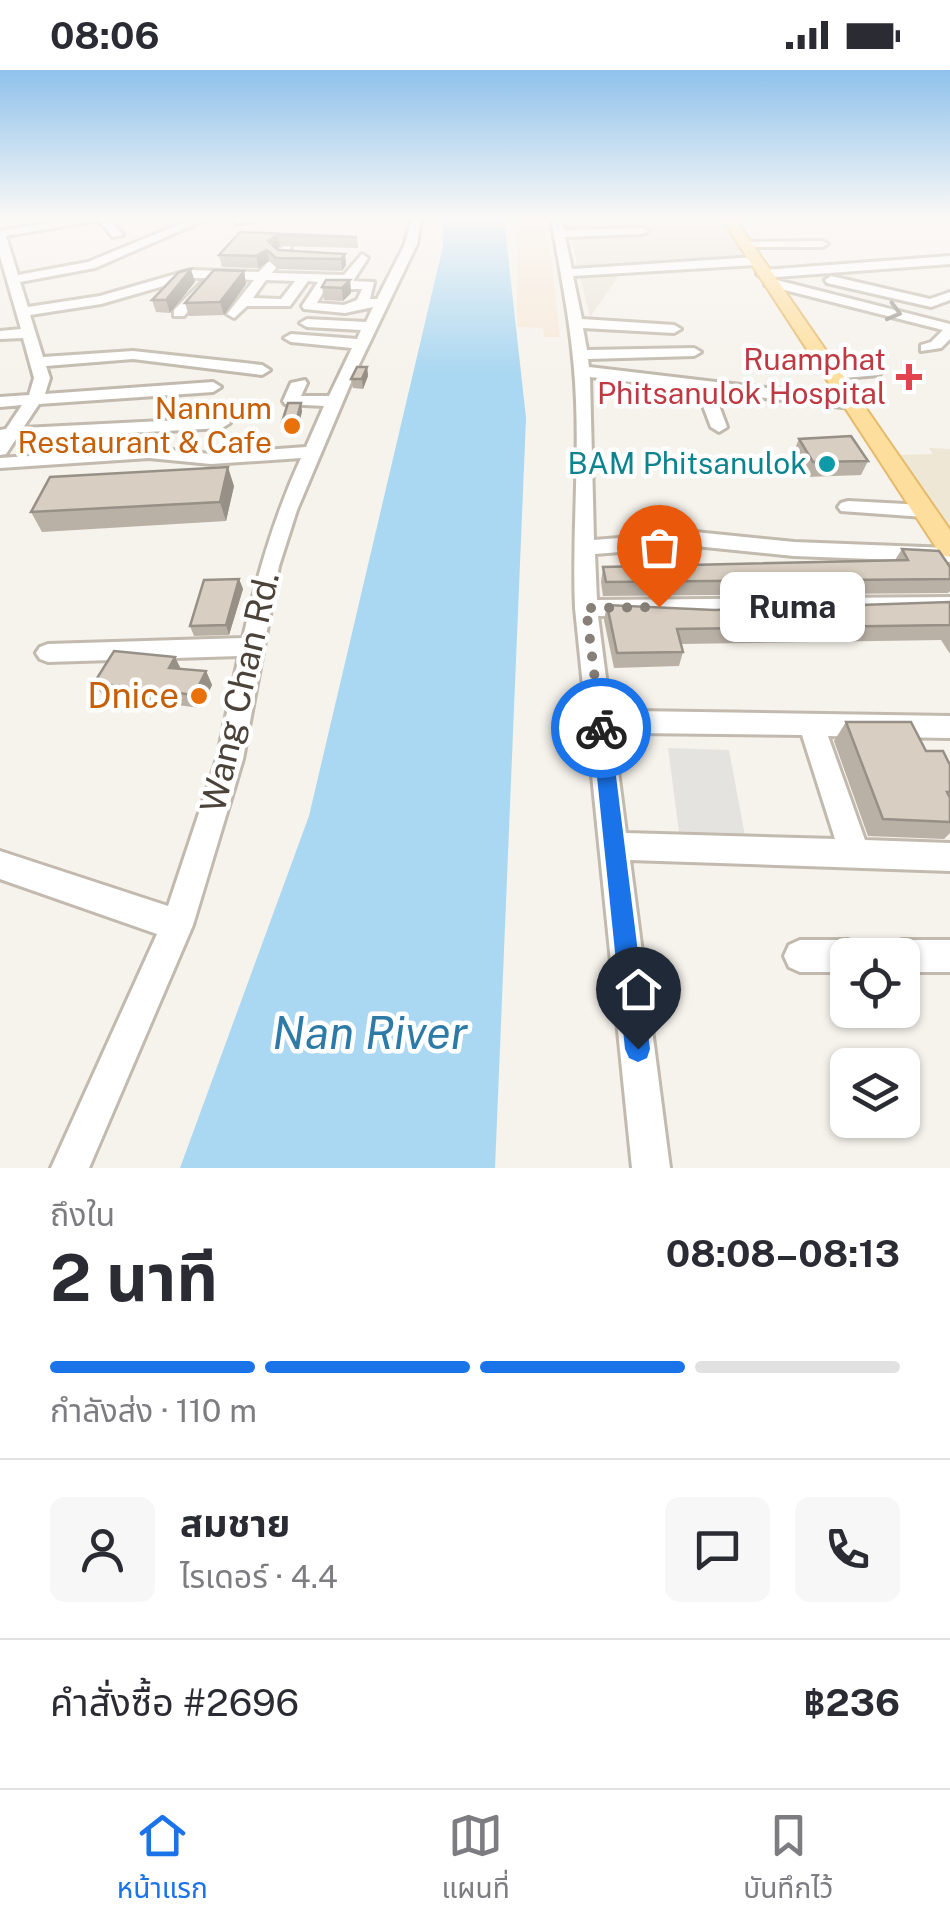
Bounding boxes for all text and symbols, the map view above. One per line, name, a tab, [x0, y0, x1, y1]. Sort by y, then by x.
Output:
text: 08:06	[50, 13, 160, 58]
one-way arrow	[885, 300, 902, 321]
place label: Ruamphat Phitsanulok Hospital	[597, 341, 886, 411]
marker: Ruamphat Phitsanulok Hospital	[896, 364, 922, 390]
place label: Nannum Restaurant & Cafe	[18, 390, 272, 460]
marker: Nannum Restaurant & Cafe	[281, 415, 303, 437]
place label: BAM Phitsanulok	[568, 445, 807, 481]
marker: BAM Phitsanulok	[816, 453, 838, 475]
pin	[617, 505, 702, 608]
icon: bag	[632, 520, 687, 575]
street label: Wang Chan Rd.	[192, 568, 287, 816]
callout: Ruma	[719, 572, 864, 642]
text: Ruma	[749, 588, 836, 625]
place label: Dnice	[87, 675, 179, 716]
courier	[551, 678, 651, 778]
marker: Dnice	[188, 685, 210, 707]
icon: bike	[574, 701, 629, 756]
map controls	[830, 938, 920, 1138]
button: locate	[830, 938, 920, 1028]
pin	[596, 947, 681, 1050]
icon: home	[611, 962, 666, 1017]
water label: Nan River	[272, 1006, 469, 1059]
button: layers	[830, 1048, 920, 1138]
text: ถึงใน	[50, 1196, 115, 1233]
text: 08:08–08:13	[666, 1231, 900, 1276]
text: 2 นาที	[50, 1239, 218, 1316]
text: กำลังส่ง · 110 m	[50, 1392, 257, 1429]
button: person	[50, 1497, 155, 1602]
button: chat	[665, 1497, 770, 1602]
button: phone	[795, 1497, 900, 1602]
text: สมชาย	[180, 1501, 290, 1546]
text: ไรเดอร์ · 4.4	[180, 1558, 338, 1595]
text: คำสั่งซื้อ #2696	[50, 1680, 299, 1725]
text: ฿236	[804, 1680, 900, 1725]
tab: หน้าแรก	[117, 1808, 208, 1911]
tab: แผนที่	[441, 1808, 510, 1911]
tab: บันทึกไว้	[743, 1808, 833, 1911]

